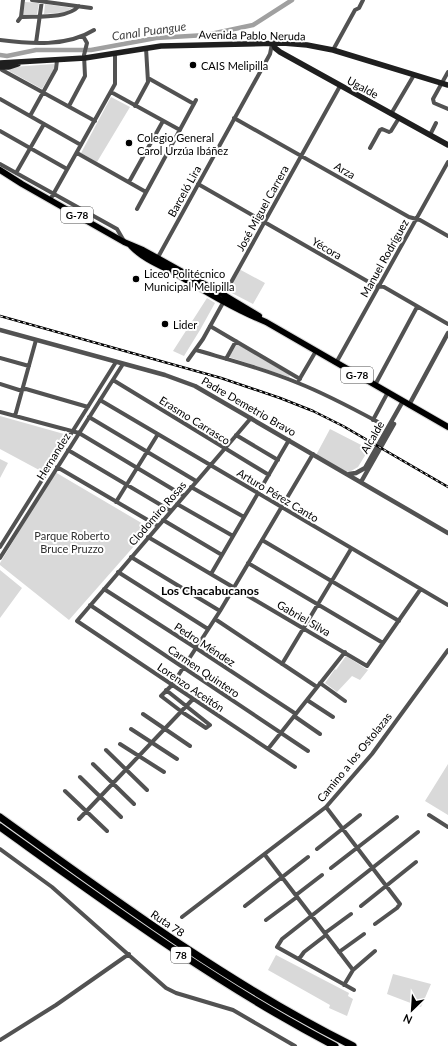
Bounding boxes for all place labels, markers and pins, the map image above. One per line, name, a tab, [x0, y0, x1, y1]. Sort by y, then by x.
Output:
place label: CAIS Melipilla	[201, 59, 268, 72]
marker: CAIS Melipilla	[188, 60, 198, 70]
place label: Colegio General Carol Urzúa Ibáñez	[137, 131, 228, 157]
marker: Colegio General Carol Urzúa Ibáñez	[124, 138, 134, 148]
place label: Liceo Politécnico Municipal Melipilla	[144, 267, 235, 293]
marker: Liceo Politécnico Municipal Melipilla	[131, 274, 141, 284]
place label: Lider	[173, 318, 197, 331]
marker: Lider	[160, 319, 170, 329]

